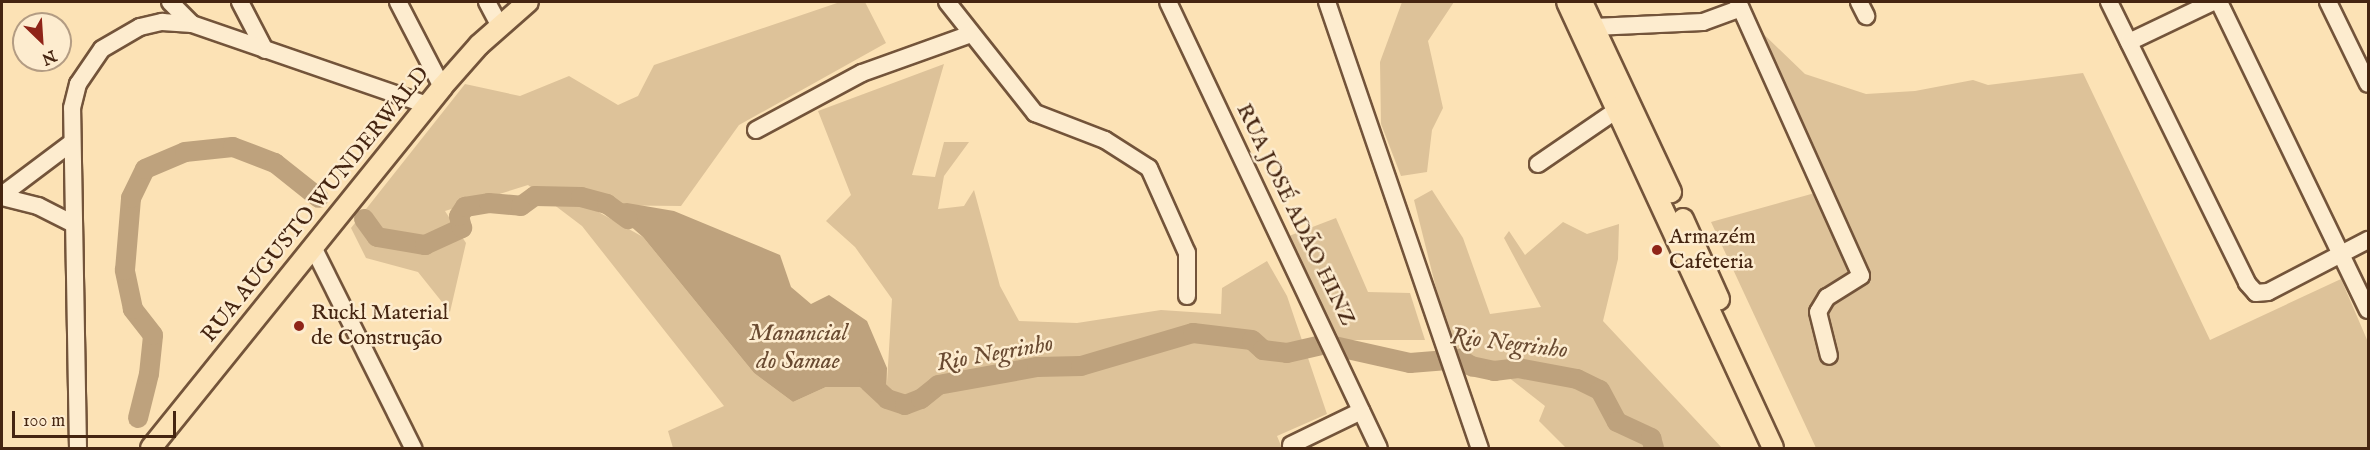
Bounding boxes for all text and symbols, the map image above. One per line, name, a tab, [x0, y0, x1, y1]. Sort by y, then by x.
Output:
north arrow	[12, 12, 72, 72]
text: N	[38, 45, 59, 68]
street label: RUA AUGUSTO WUNDERWALD	[197, 62, 435, 348]
street label: RUA JOSÉ ADÃO HINZ	[1230, 100, 1360, 330]
place label: Armazém Cafeteria	[1669, 224, 1756, 276]
marker: Armazém Cafeteria	[1650, 243, 1664, 257]
place label: Ruckl Material de Construção	[311, 300, 448, 352]
marker: Ruckl Material de Construção	[292, 319, 306, 333]
water label: Manancial do Samae	[749, 320, 847, 376]
water label: Rio Negrinho	[1449, 323, 1569, 365]
water label: Rio Negrinho	[934, 330, 1056, 378]
scale bar	[15, 399, 178, 437]
text: 100 m	[23, 410, 65, 433]

